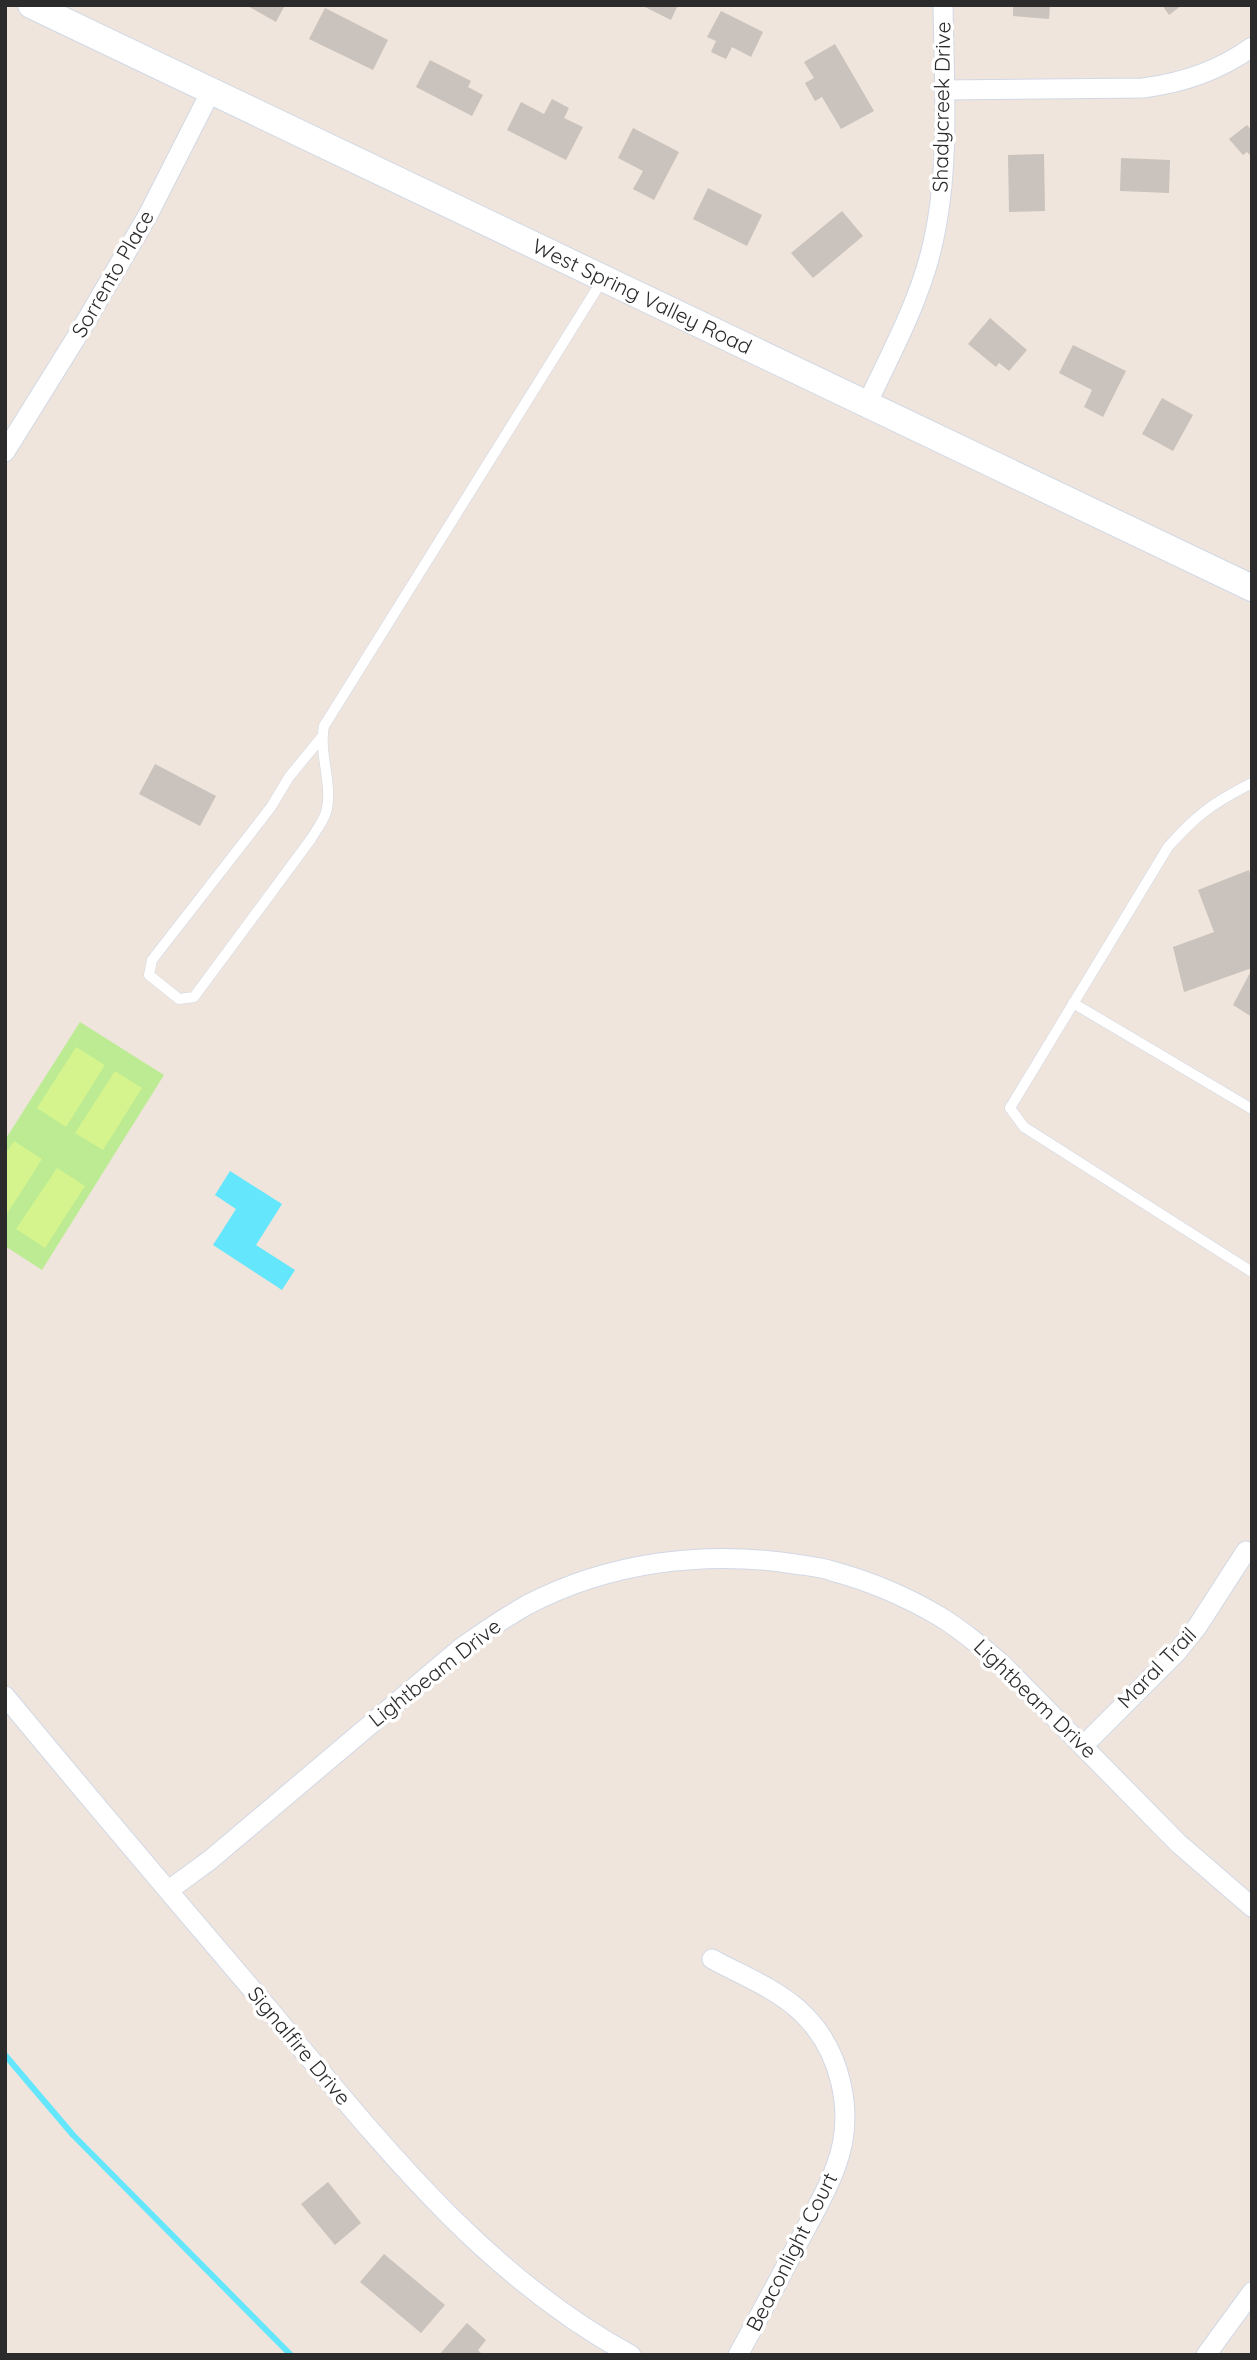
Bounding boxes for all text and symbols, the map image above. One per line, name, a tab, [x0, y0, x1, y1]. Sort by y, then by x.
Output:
street label: Shadycreek Drive	[927, 21, 955, 193]
street label: Sorrento Place	[65, 205, 159, 342]
street label: West Spring Valley Road	[528, 232, 756, 359]
street label: Lightbeam Drive	[363, 1613, 506, 1732]
street label: Maral Trail	[1111, 1621, 1201, 1713]
street label: Lightbeam Drive	[969, 1633, 1103, 1763]
street label: Signalfire Drive	[243, 1981, 357, 2110]
street label: Beaconlight Court	[740, 2168, 842, 2335]

